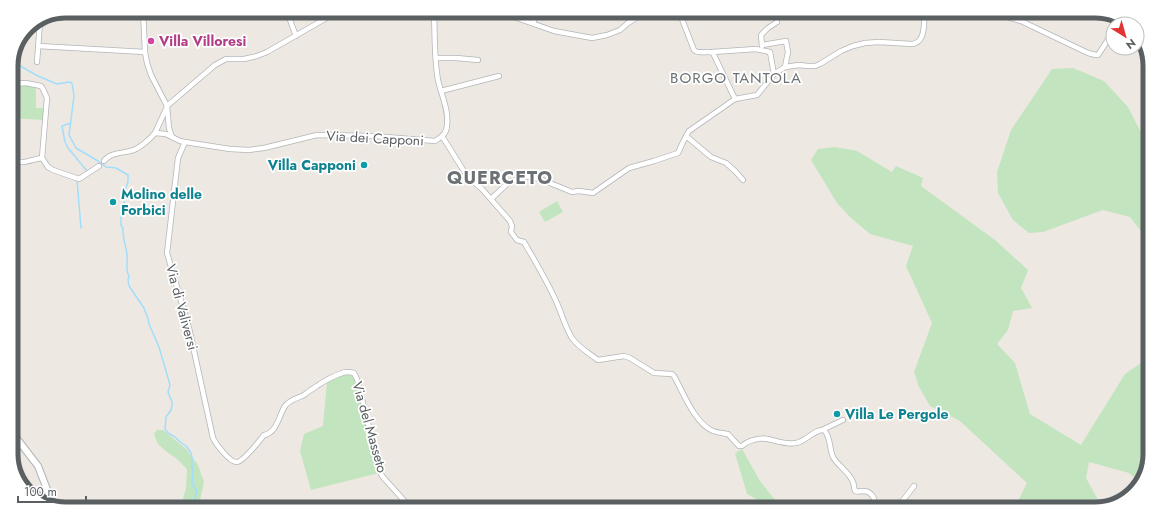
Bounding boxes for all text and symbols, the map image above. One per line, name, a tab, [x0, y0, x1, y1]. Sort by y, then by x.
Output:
north arrow	[1105, 16, 1145, 56]
place label: Villa Villoresi	[158, 31, 246, 51]
text: N	[1123, 35, 1139, 53]
marker: Villa Villoresi	[146, 36, 156, 46]
district label: BORGO TANTOLA	[670, 67, 802, 89]
street label: Via dei Capponi	[326, 125, 424, 151]
place label: Villa Capponi	[267, 155, 356, 175]
marker: Villa Capponi	[359, 160, 369, 170]
district label: QUERCETO	[447, 165, 553, 191]
place label: Molino delle Forbici	[121, 184, 202, 220]
marker: Molino delle Forbici	[108, 197, 118, 207]
street label: Via di Valiversi	[161, 262, 203, 352]
street label: Via del Masseto	[347, 379, 393, 475]
place label: Villa Le Pergole	[844, 404, 949, 424]
marker: Villa Le Pergole	[832, 409, 842, 419]
scale bar	[18, 478, 86, 504]
text: 100 m	[24, 483, 57, 501]

